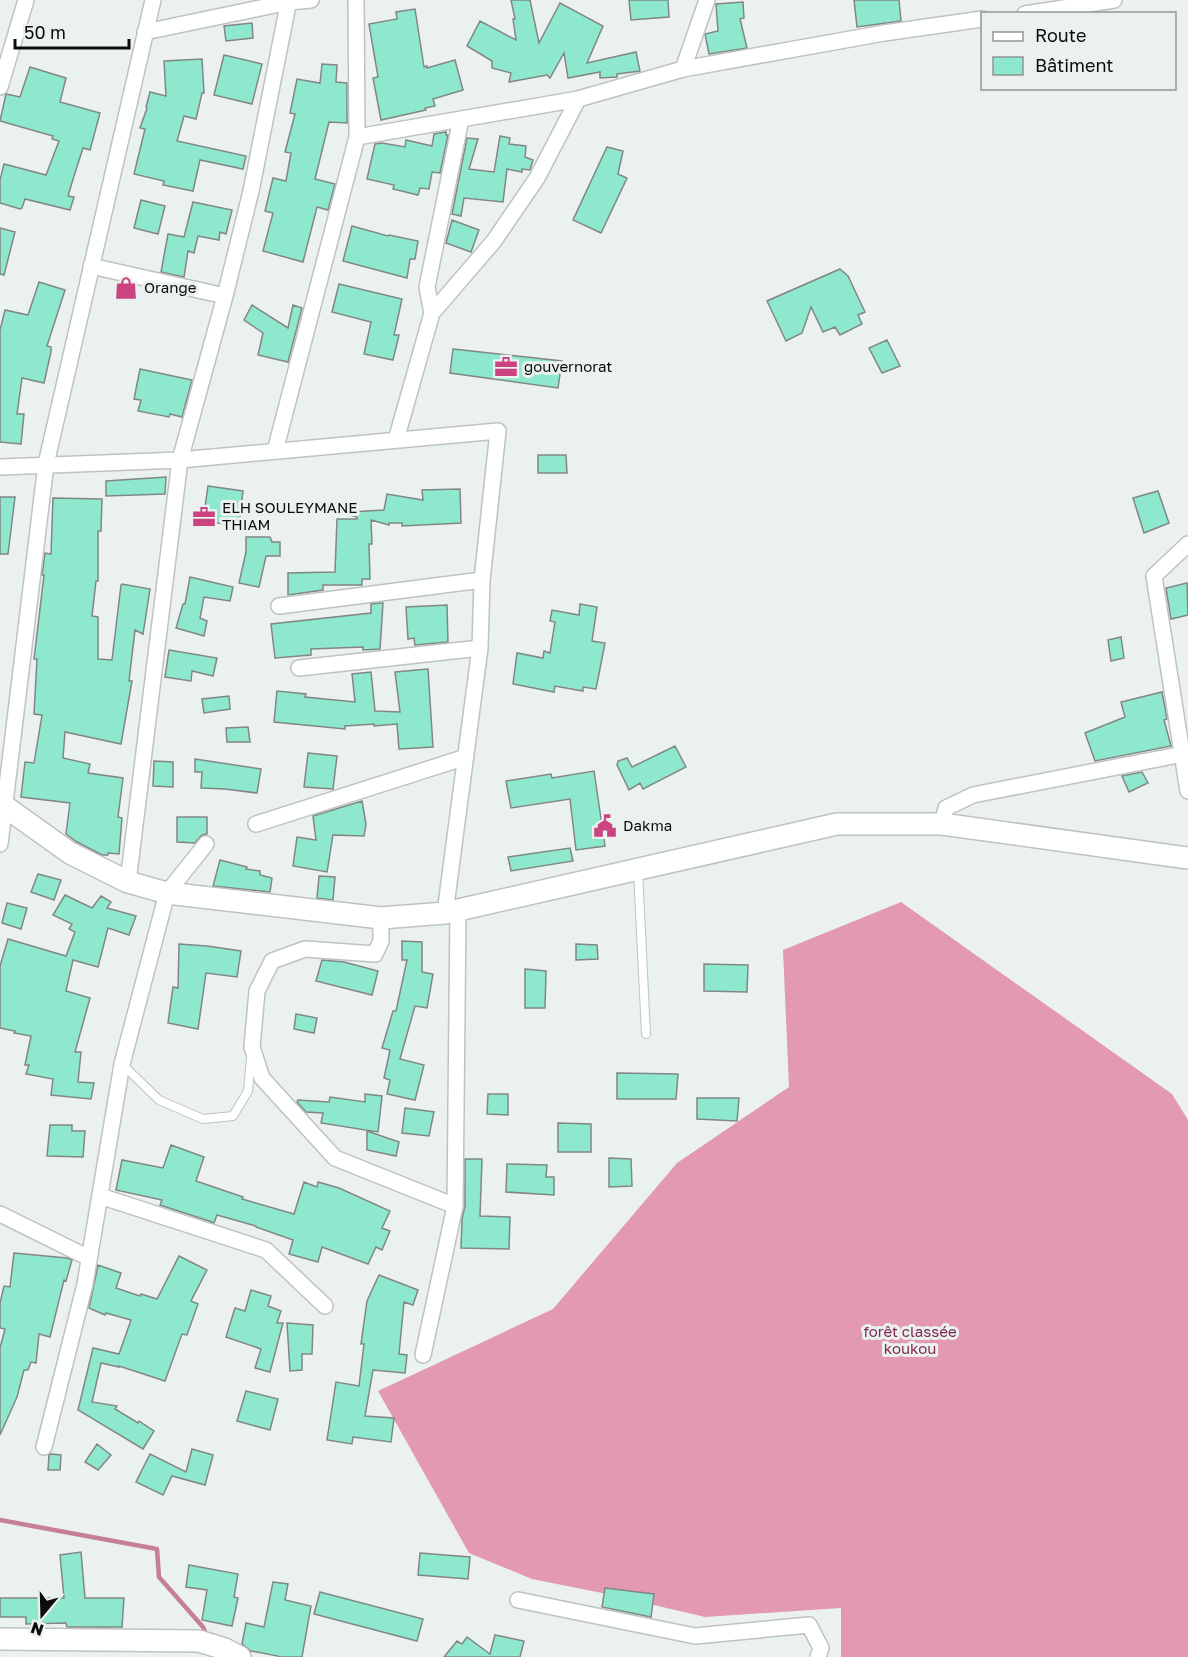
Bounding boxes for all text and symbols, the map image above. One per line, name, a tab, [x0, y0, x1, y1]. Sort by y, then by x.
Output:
scale bar	[15, 12, 129, 50]
legend	[981, 12, 1176, 90]
text: 50 m	[24, 21, 66, 43]
text: Route	[1035, 24, 1086, 46]
text: Bâtiment	[1035, 54, 1114, 76]
shop icon: Orange	[113, 275, 139, 301]
place label: Orange	[144, 278, 197, 296]
office icon: gouvernorat	[493, 354, 519, 380]
place label: gouvernorat	[524, 357, 612, 375]
place label: ELH SOULEYMANE THIAM	[222, 498, 357, 533]
office icon: ELH SOULEYMANE THIAM	[191, 504, 217, 530]
public building icon: Dakma	[592, 813, 618, 839]
place label: Dakma	[623, 816, 672, 834]
park label: forêt classée koukou	[863, 1322, 957, 1357]
north arrow	[12, 1585, 72, 1645]
text: N	[28, 1618, 46, 1641]

